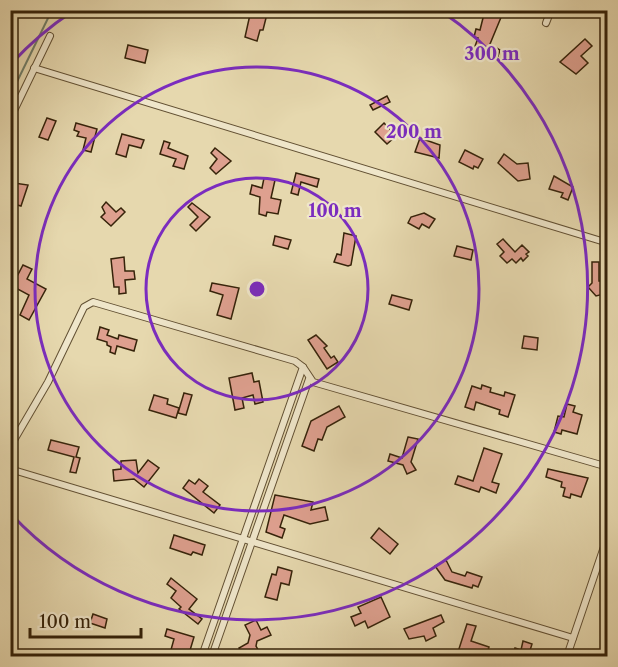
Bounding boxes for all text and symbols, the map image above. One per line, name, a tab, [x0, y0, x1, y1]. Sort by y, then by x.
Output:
text: 300 m	[464, 43, 520, 65]
text: 200 m	[386, 121, 442, 143]
text: 100 m	[308, 200, 362, 222]
centre of rings	[247, 279, 267, 299]
scale bar	[30, 601, 141, 639]
text: 100 m	[39, 611, 91, 633]

